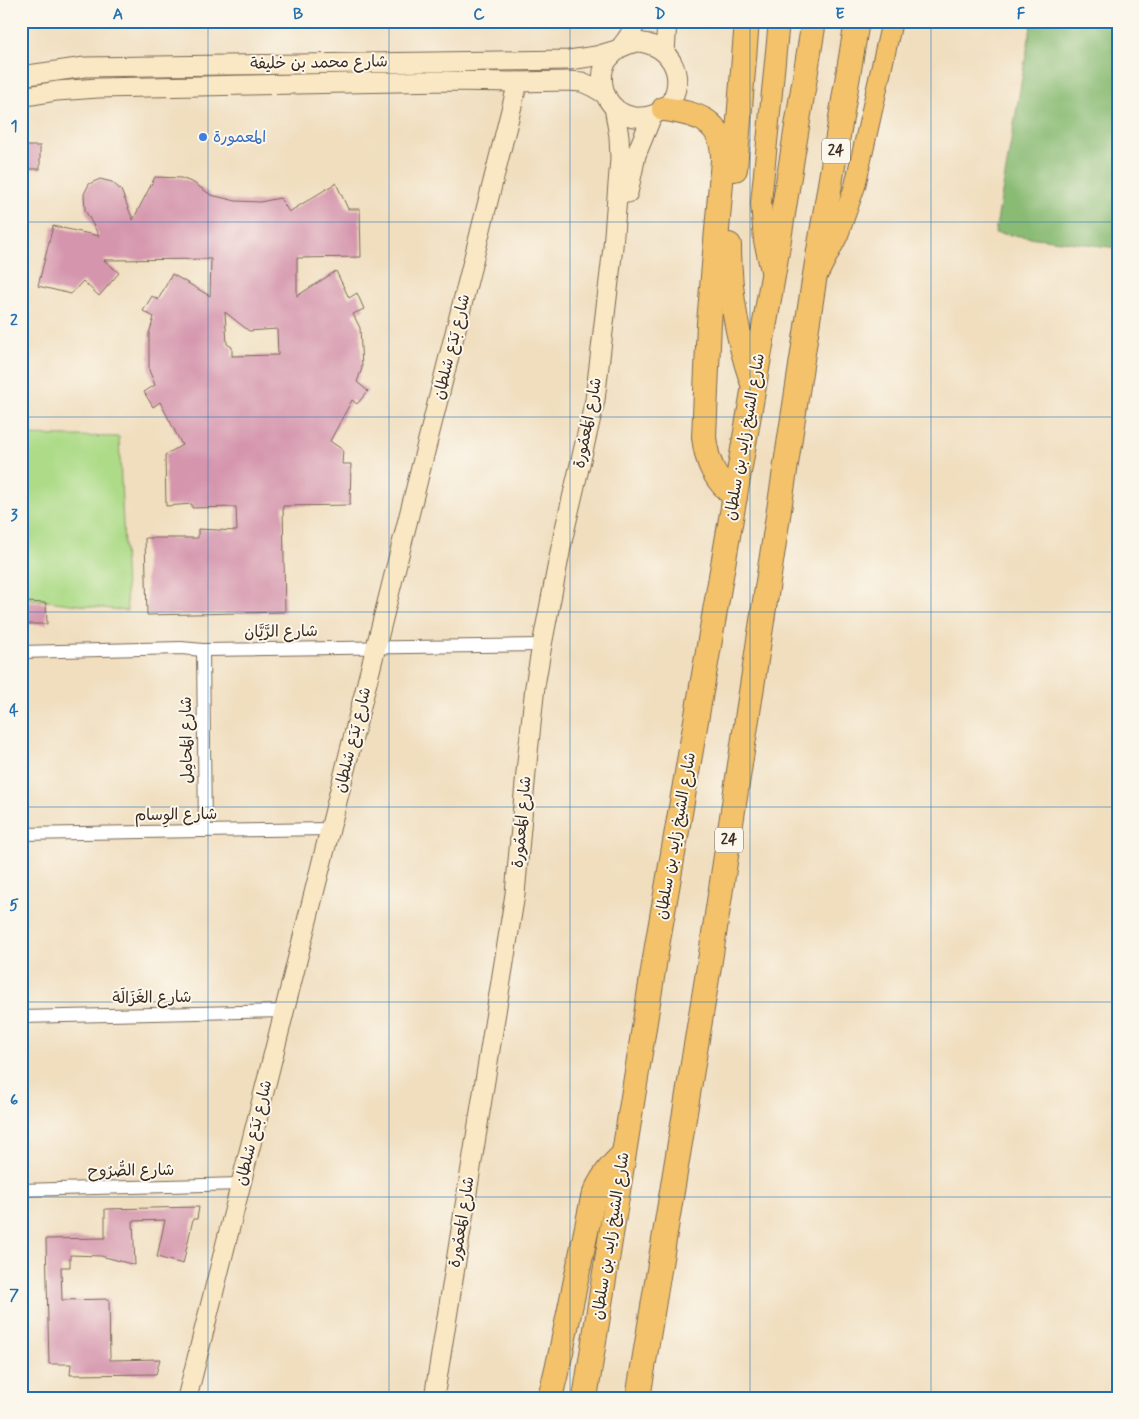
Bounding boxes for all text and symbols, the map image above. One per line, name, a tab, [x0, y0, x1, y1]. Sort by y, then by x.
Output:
text: A	[113, 4, 123, 25]
text: B	[293, 4, 303, 25]
text: C	[473, 4, 485, 25]
text: D	[654, 4, 666, 25]
text: E	[835, 4, 845, 25]
text: F	[1017, 4, 1026, 25]
street label: شارع محمد بن خليفة	[250, 51, 388, 75]
text: 1	[10, 116, 18, 137]
place label: المعمورة	[213, 127, 266, 148]
marker: المعمورة	[197, 131, 209, 143]
road number: 24	[822, 138, 850, 164]
street label: شارع بَدَع سُلطان	[429, 292, 475, 402]
text: 2	[10, 310, 18, 331]
street label: شارع الشيخ زايد بن سلطان	[720, 352, 770, 522]
street label: شارع المَعمُورة	[569, 376, 607, 470]
text: 3	[10, 505, 18, 526]
street label: شارع الرَّيَّان	[244, 621, 318, 643]
street label: شارع بَدَع سُلطان	[330, 685, 376, 795]
street label: شارع المَحامِل	[176, 696, 198, 784]
text: 4	[9, 700, 19, 721]
street label: شارع الشيخ زايد بن سلطان	[651, 751, 701, 921]
street label: شارع المَعمُورة	[508, 775, 536, 869]
street label: شارع الوِسام	[134, 804, 218, 828]
road number: 24	[715, 828, 743, 852]
text: 5	[9, 895, 19, 916]
street label: شارع الغَزَالَة	[112, 986, 192, 1009]
street label: شارع بَدَع سُلطان	[231, 1078, 277, 1188]
text: 6	[10, 1090, 18, 1111]
street label: شارع الشيخ زايد بن سلطان	[587, 1151, 635, 1321]
street label: شارع الصُّرُوح	[87, 1159, 174, 1182]
street label: شارع المَعمُورة	[444, 1175, 480, 1269]
text: 7	[9, 1285, 19, 1306]

